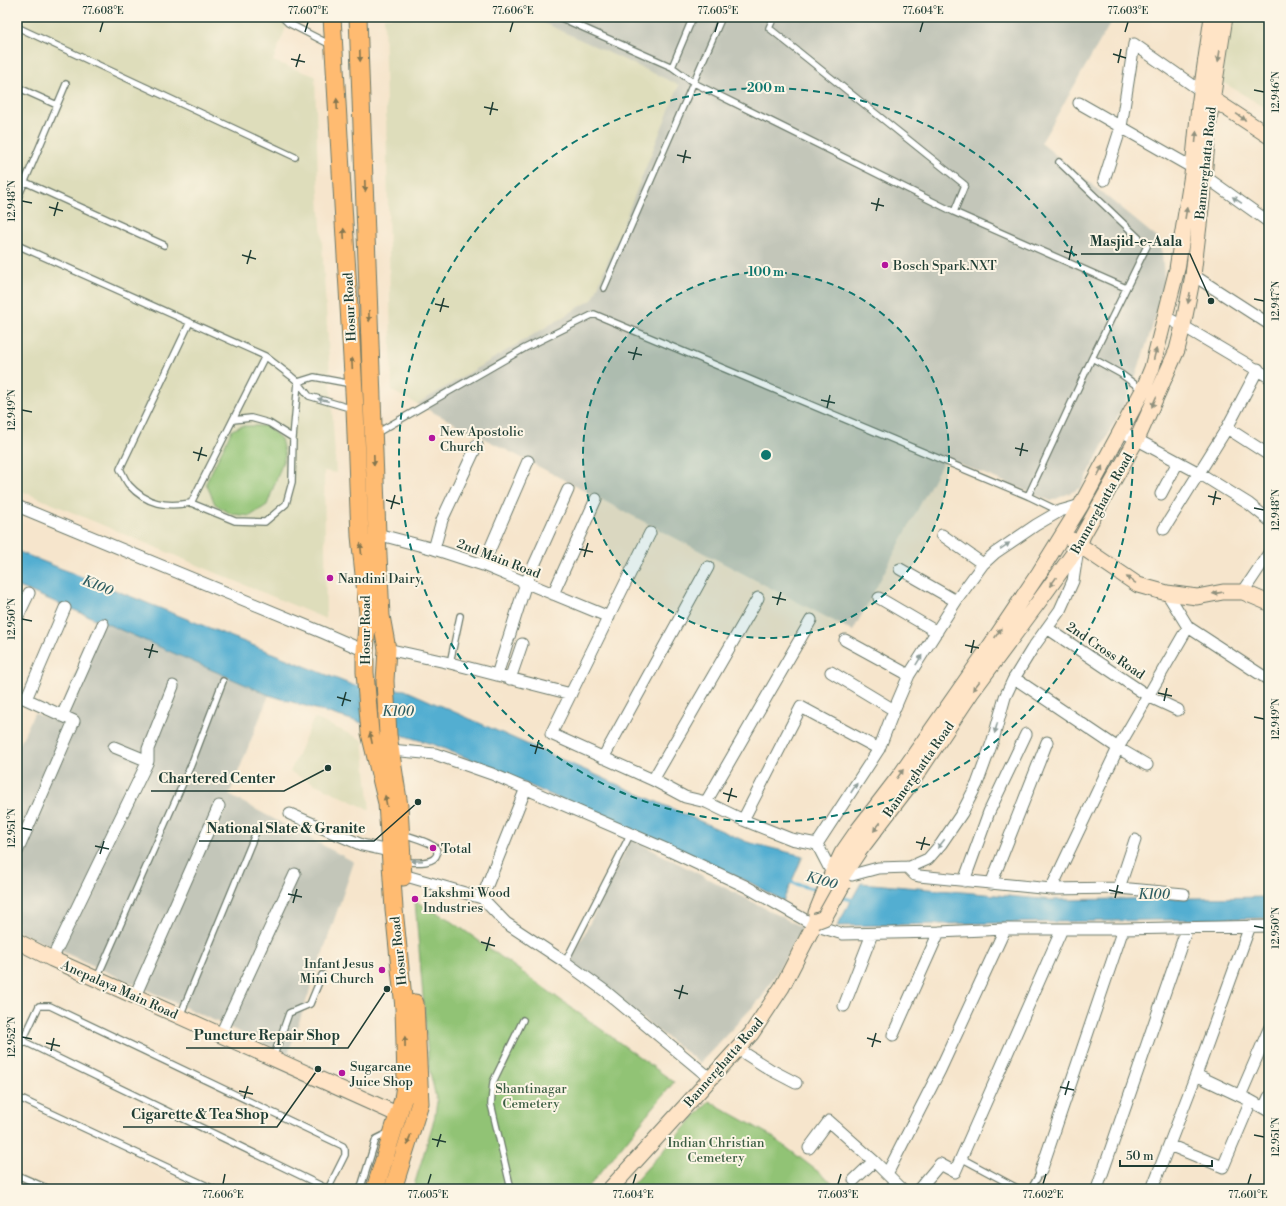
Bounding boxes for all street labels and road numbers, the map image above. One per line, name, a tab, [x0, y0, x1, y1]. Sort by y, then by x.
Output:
street label: Bannerghatta Road	[1192, 105, 1220, 221]
street label: Hosur Road	[340, 271, 360, 342]
street label: Bannerghatta Road	[1067, 450, 1137, 558]
street label: 2nd Main Road	[455, 536, 543, 582]
street label: Hosur Road	[358, 595, 374, 665]
street label: 2nd Cross Road	[1063, 619, 1148, 683]
street label: Bannerghatta Road	[879, 718, 958, 821]
street label: Hosur Road	[387, 915, 411, 986]
street label: Anepalaya Main Road	[58, 957, 181, 1023]
street label: Bannerghatta Road	[680, 1014, 767, 1111]

